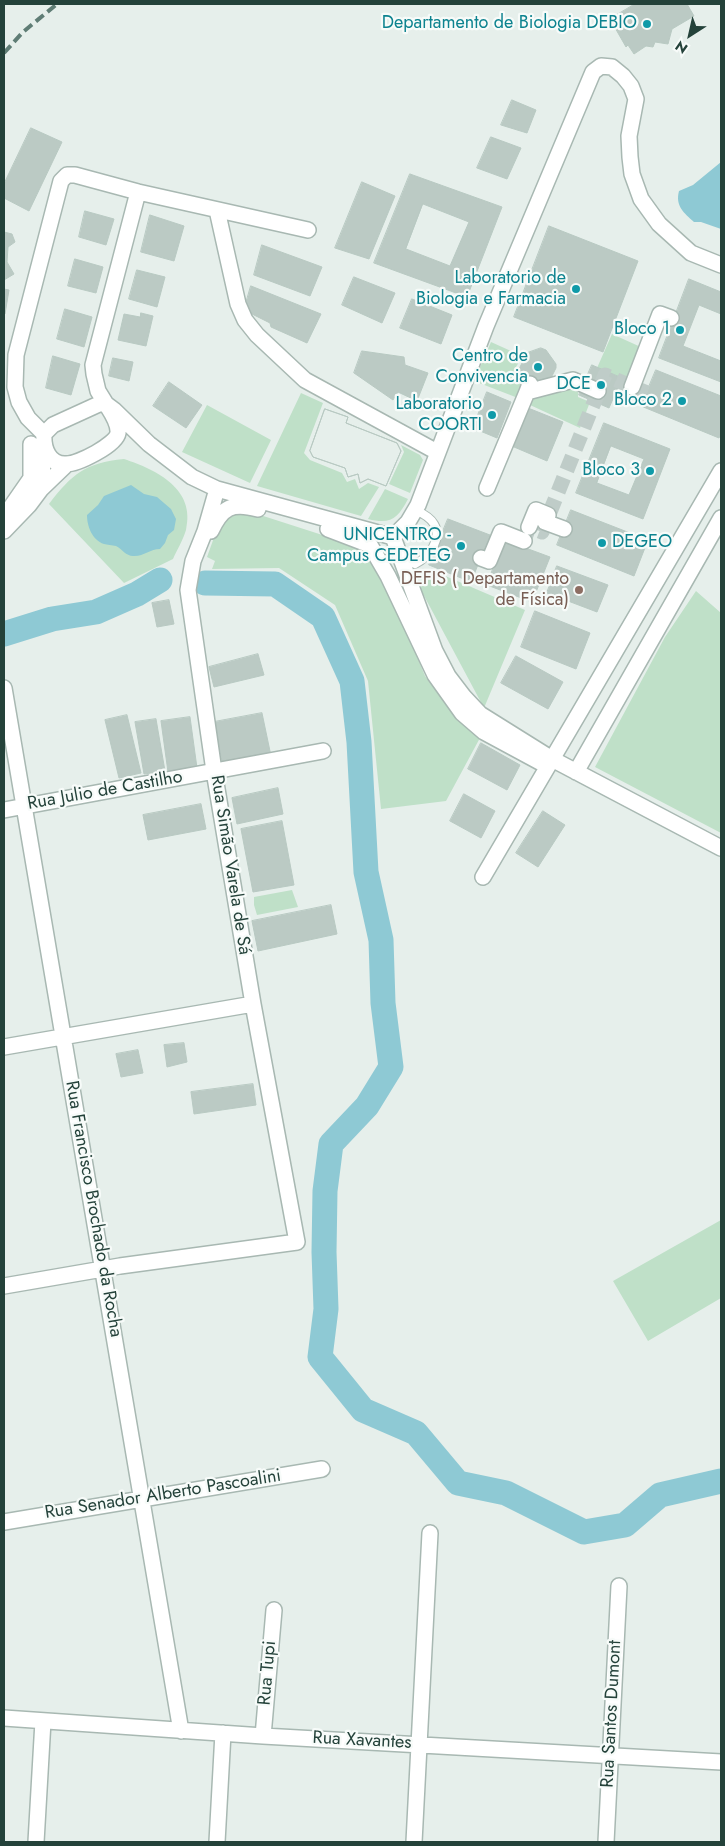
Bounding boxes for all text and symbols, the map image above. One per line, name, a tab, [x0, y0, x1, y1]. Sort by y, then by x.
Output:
north arrow	[665, 10, 715, 60]
place label: Departamento de Biologia DEBIO	[382, 13, 637, 35]
marker: Departamento de Biologia DEBIO	[641, 18, 653, 30]
text: N	[671, 36, 692, 59]
place label: Laboratorio de Biologia e Farmacia	[416, 268, 566, 310]
marker: Laboratorio de Biologia e Farmacia	[570, 283, 582, 295]
place label: Bloco 1	[614, 319, 670, 341]
marker: Bloco 1	[674, 324, 686, 336]
place label: Centro de Convivencia	[436, 346, 528, 388]
marker: Centro de Convivencia	[532, 361, 544, 373]
place label: DCE	[557, 374, 591, 396]
marker: DCE	[595, 379, 607, 391]
place label: Bloco 2	[614, 390, 672, 412]
place label: Laboratorio COORTI	[395, 394, 482, 436]
marker: Bloco 2	[676, 395, 688, 407]
marker: Laboratorio COORTI	[486, 409, 498, 421]
place label: Bloco 3	[582, 460, 640, 482]
marker: Bloco 3	[644, 465, 656, 477]
place label: UNICENTRO - Campus CEDETEG	[307, 525, 451, 568]
place label: DEGEO	[612, 532, 672, 554]
marker: DEGEO	[596, 537, 608, 549]
marker: UNICENTRO - Campus CEDETEG	[455, 540, 467, 552]
place label: DEFIS ( Departamento de Física)	[401, 569, 569, 612]
marker: DEFIS ( Departamento de Física)	[573, 584, 585, 596]
street label: Rua Julio de Castilho	[26, 767, 184, 815]
street label: Rua Simão Varela de Sá	[205, 774, 255, 956]
street label: Rua Francisco Brochado da Rocha	[60, 1079, 126, 1339]
street label: Rua Senador Alberto Pascoalini	[43, 1466, 283, 1524]
street label: Rua Tupi	[254, 1640, 282, 1706]
street label: Rua Santos Dumont	[597, 1640, 627, 1788]
street label: Rua Xavantes	[312, 1728, 412, 1754]

